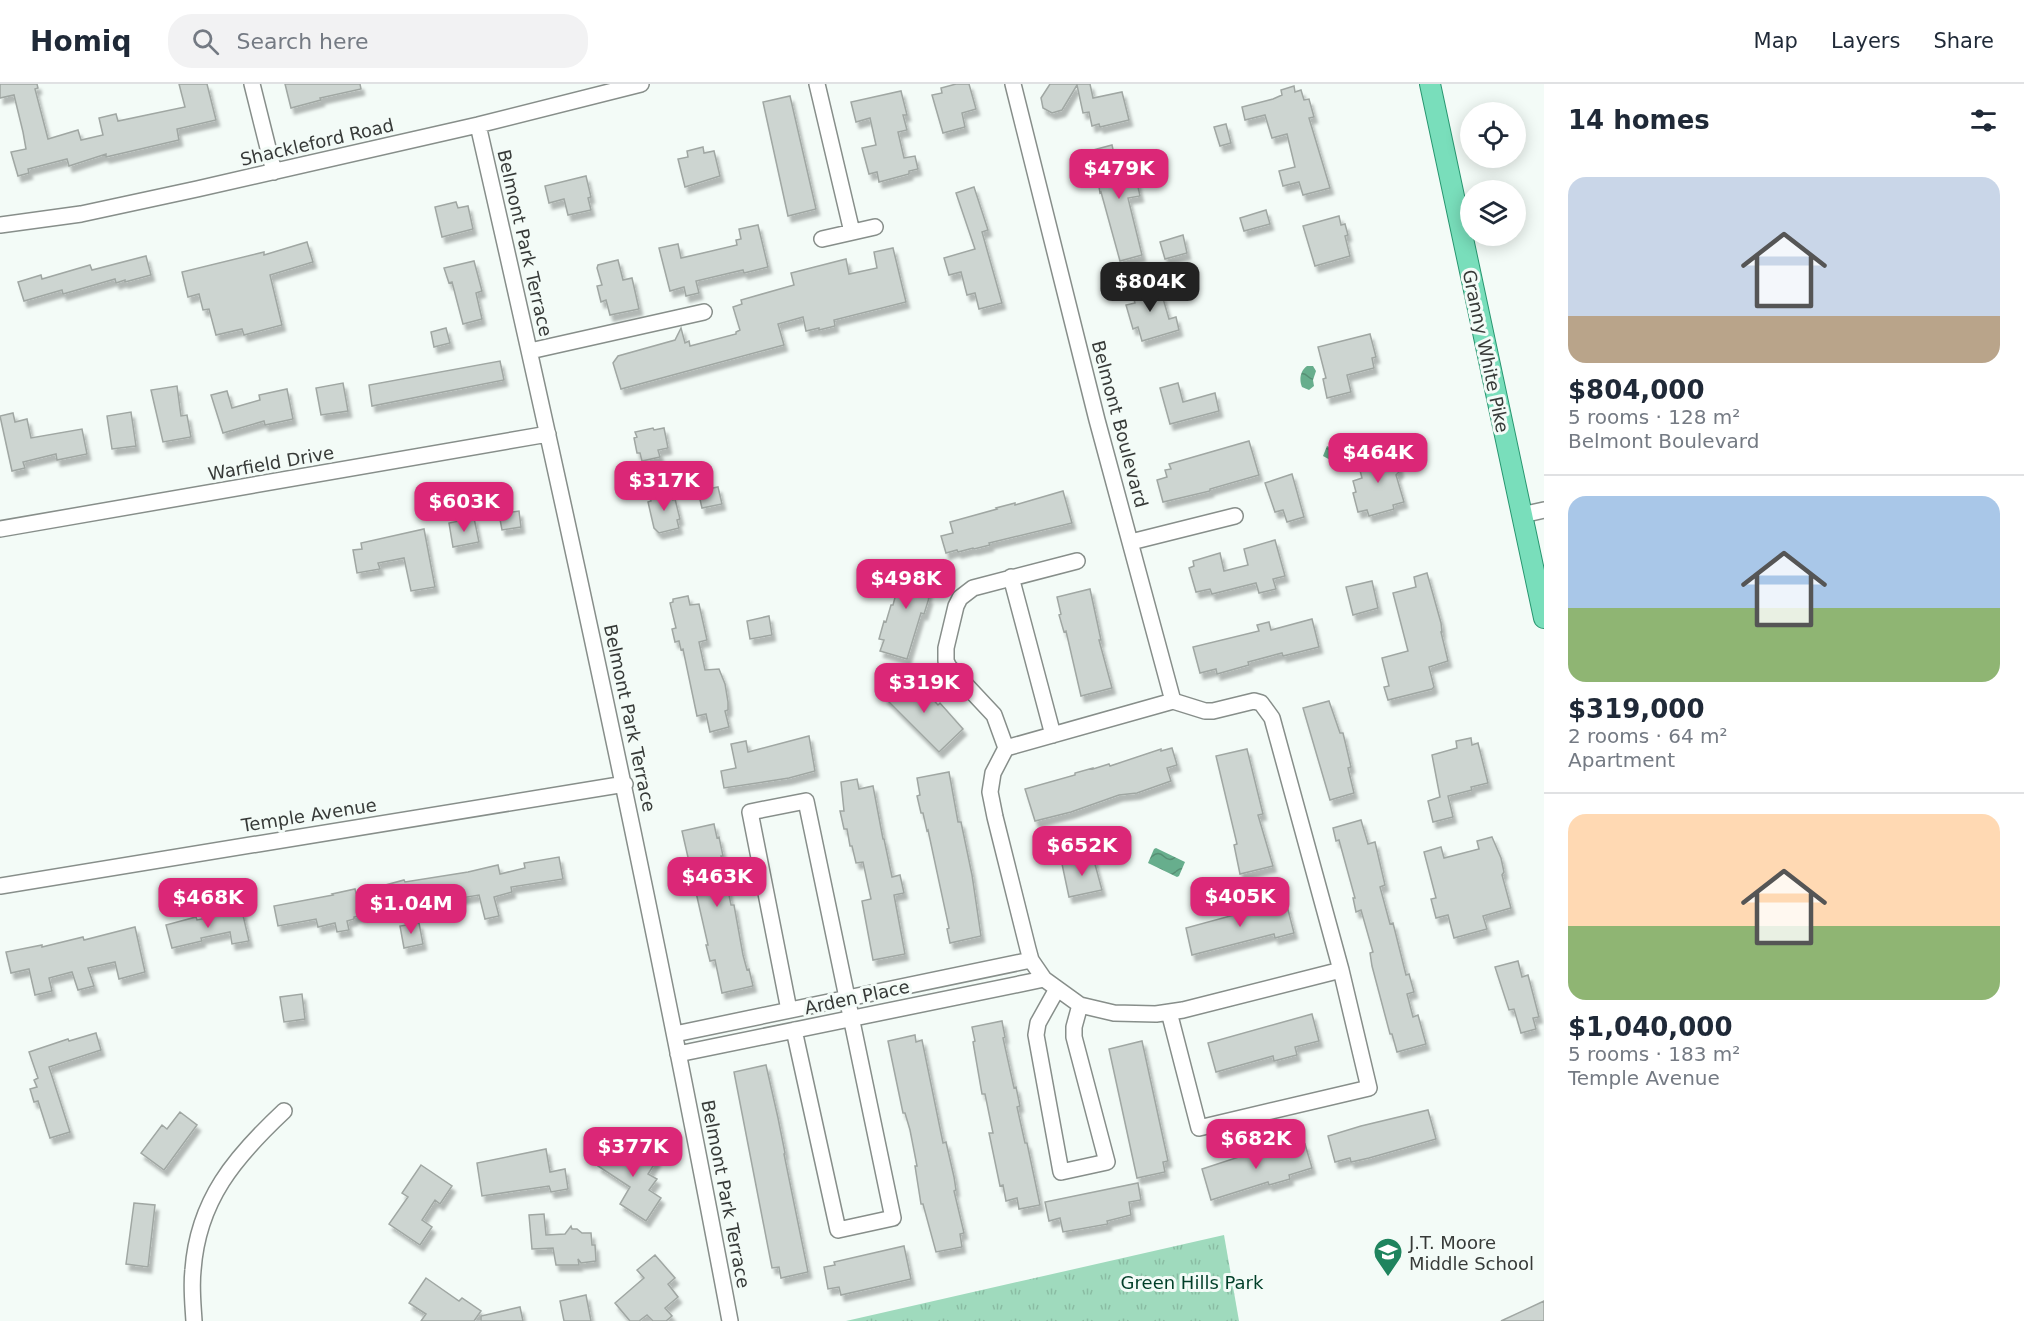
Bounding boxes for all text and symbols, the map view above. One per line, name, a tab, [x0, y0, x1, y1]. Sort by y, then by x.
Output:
search box	[168, 14, 588, 68]
text: Homiq	[30, 25, 132, 58]
icon: search	[189, 25, 222, 58]
text: Search here	[237, 29, 369, 54]
text: Map	[1754, 29, 1798, 53]
text: Layers	[1831, 29, 1900, 53]
text: Share	[1933, 29, 1994, 53]
map controls	[1460, 102, 1526, 246]
button: locate	[1460, 102, 1526, 168]
icon: filters	[1967, 104, 2000, 137]
text: 14 homes	[1568, 105, 1710, 135]
street label: Shackleford Road	[238, 114, 396, 170]
street label: Belmont Park Terrace	[493, 147, 557, 339]
pin: $479K	[1077, 149, 1161, 200]
text: $479K	[1083, 156, 1155, 180]
button: layers	[1460, 180, 1526, 246]
icon: home	[1730, 216, 1838, 324]
pin: $804K	[1108, 262, 1192, 313]
street label: Granny White Pike	[1458, 268, 1514, 434]
text: $804K	[1114, 269, 1186, 293]
street label: Belmont Boulevard	[1088, 338, 1152, 510]
text: $804,000	[1568, 375, 1705, 405]
text: 5 rooms · 128 m²	[1568, 405, 1740, 429]
text: Belmont Boulevard	[1568, 429, 1759, 453]
pin: $464K	[1336, 433, 1420, 484]
text: $464K	[1342, 440, 1414, 464]
street label: Warfield Drive	[206, 442, 336, 484]
pin: $317K	[622, 461, 706, 512]
text: $317K	[628, 468, 700, 492]
pin: $603K	[422, 482, 506, 533]
text: $603K	[428, 489, 500, 513]
icon: home	[1730, 535, 1838, 643]
pin: $498K	[864, 559, 948, 610]
text: $498K	[870, 566, 942, 590]
street label: Belmont Park Terrace	[600, 622, 660, 814]
pin: $319K	[882, 663, 966, 714]
text: $319K	[888, 670, 960, 694]
text: $319,000	[1568, 694, 1705, 724]
text: 2 rooms · 64 m²	[1568, 724, 1728, 748]
text: Apartment	[1568, 748, 1675, 772]
street label: Temple Avenue	[239, 794, 378, 836]
pin: $652K	[1040, 826, 1124, 877]
text: $652K	[1046, 833, 1118, 857]
icon: home	[1730, 853, 1838, 961]
pin: $463K	[675, 857, 759, 908]
text: $463K	[681, 864, 753, 888]
pin: $405K	[1198, 877, 1282, 928]
pin: $468K	[166, 878, 250, 929]
pin: $1.04M	[362, 884, 460, 935]
text: $405K	[1204, 884, 1276, 908]
text: $468K	[172, 885, 244, 909]
text: $1.04M	[369, 891, 453, 915]
street label: Arden Place	[803, 976, 911, 1018]
text: $1,040,000	[1568, 1012, 1732, 1042]
text: 5 rooms · 183 m²	[1568, 1042, 1740, 1066]
text: Temple Avenue	[1568, 1066, 1720, 1090]
street label: Belmont Park Terrace	[697, 1098, 755, 1290]
pin: $682K	[1214, 1119, 1298, 1170]
text: $682K	[1220, 1126, 1292, 1150]
pin: $377K	[591, 1127, 675, 1178]
text: $377K	[597, 1134, 669, 1158]
place label: J.T. Moore Middle School	[1408, 1232, 1534, 1274]
school or university icon: J.T. Moore Middle School	[1372, 1236, 1404, 1278]
park label: Green Hills Park	[1121, 1272, 1264, 1293]

